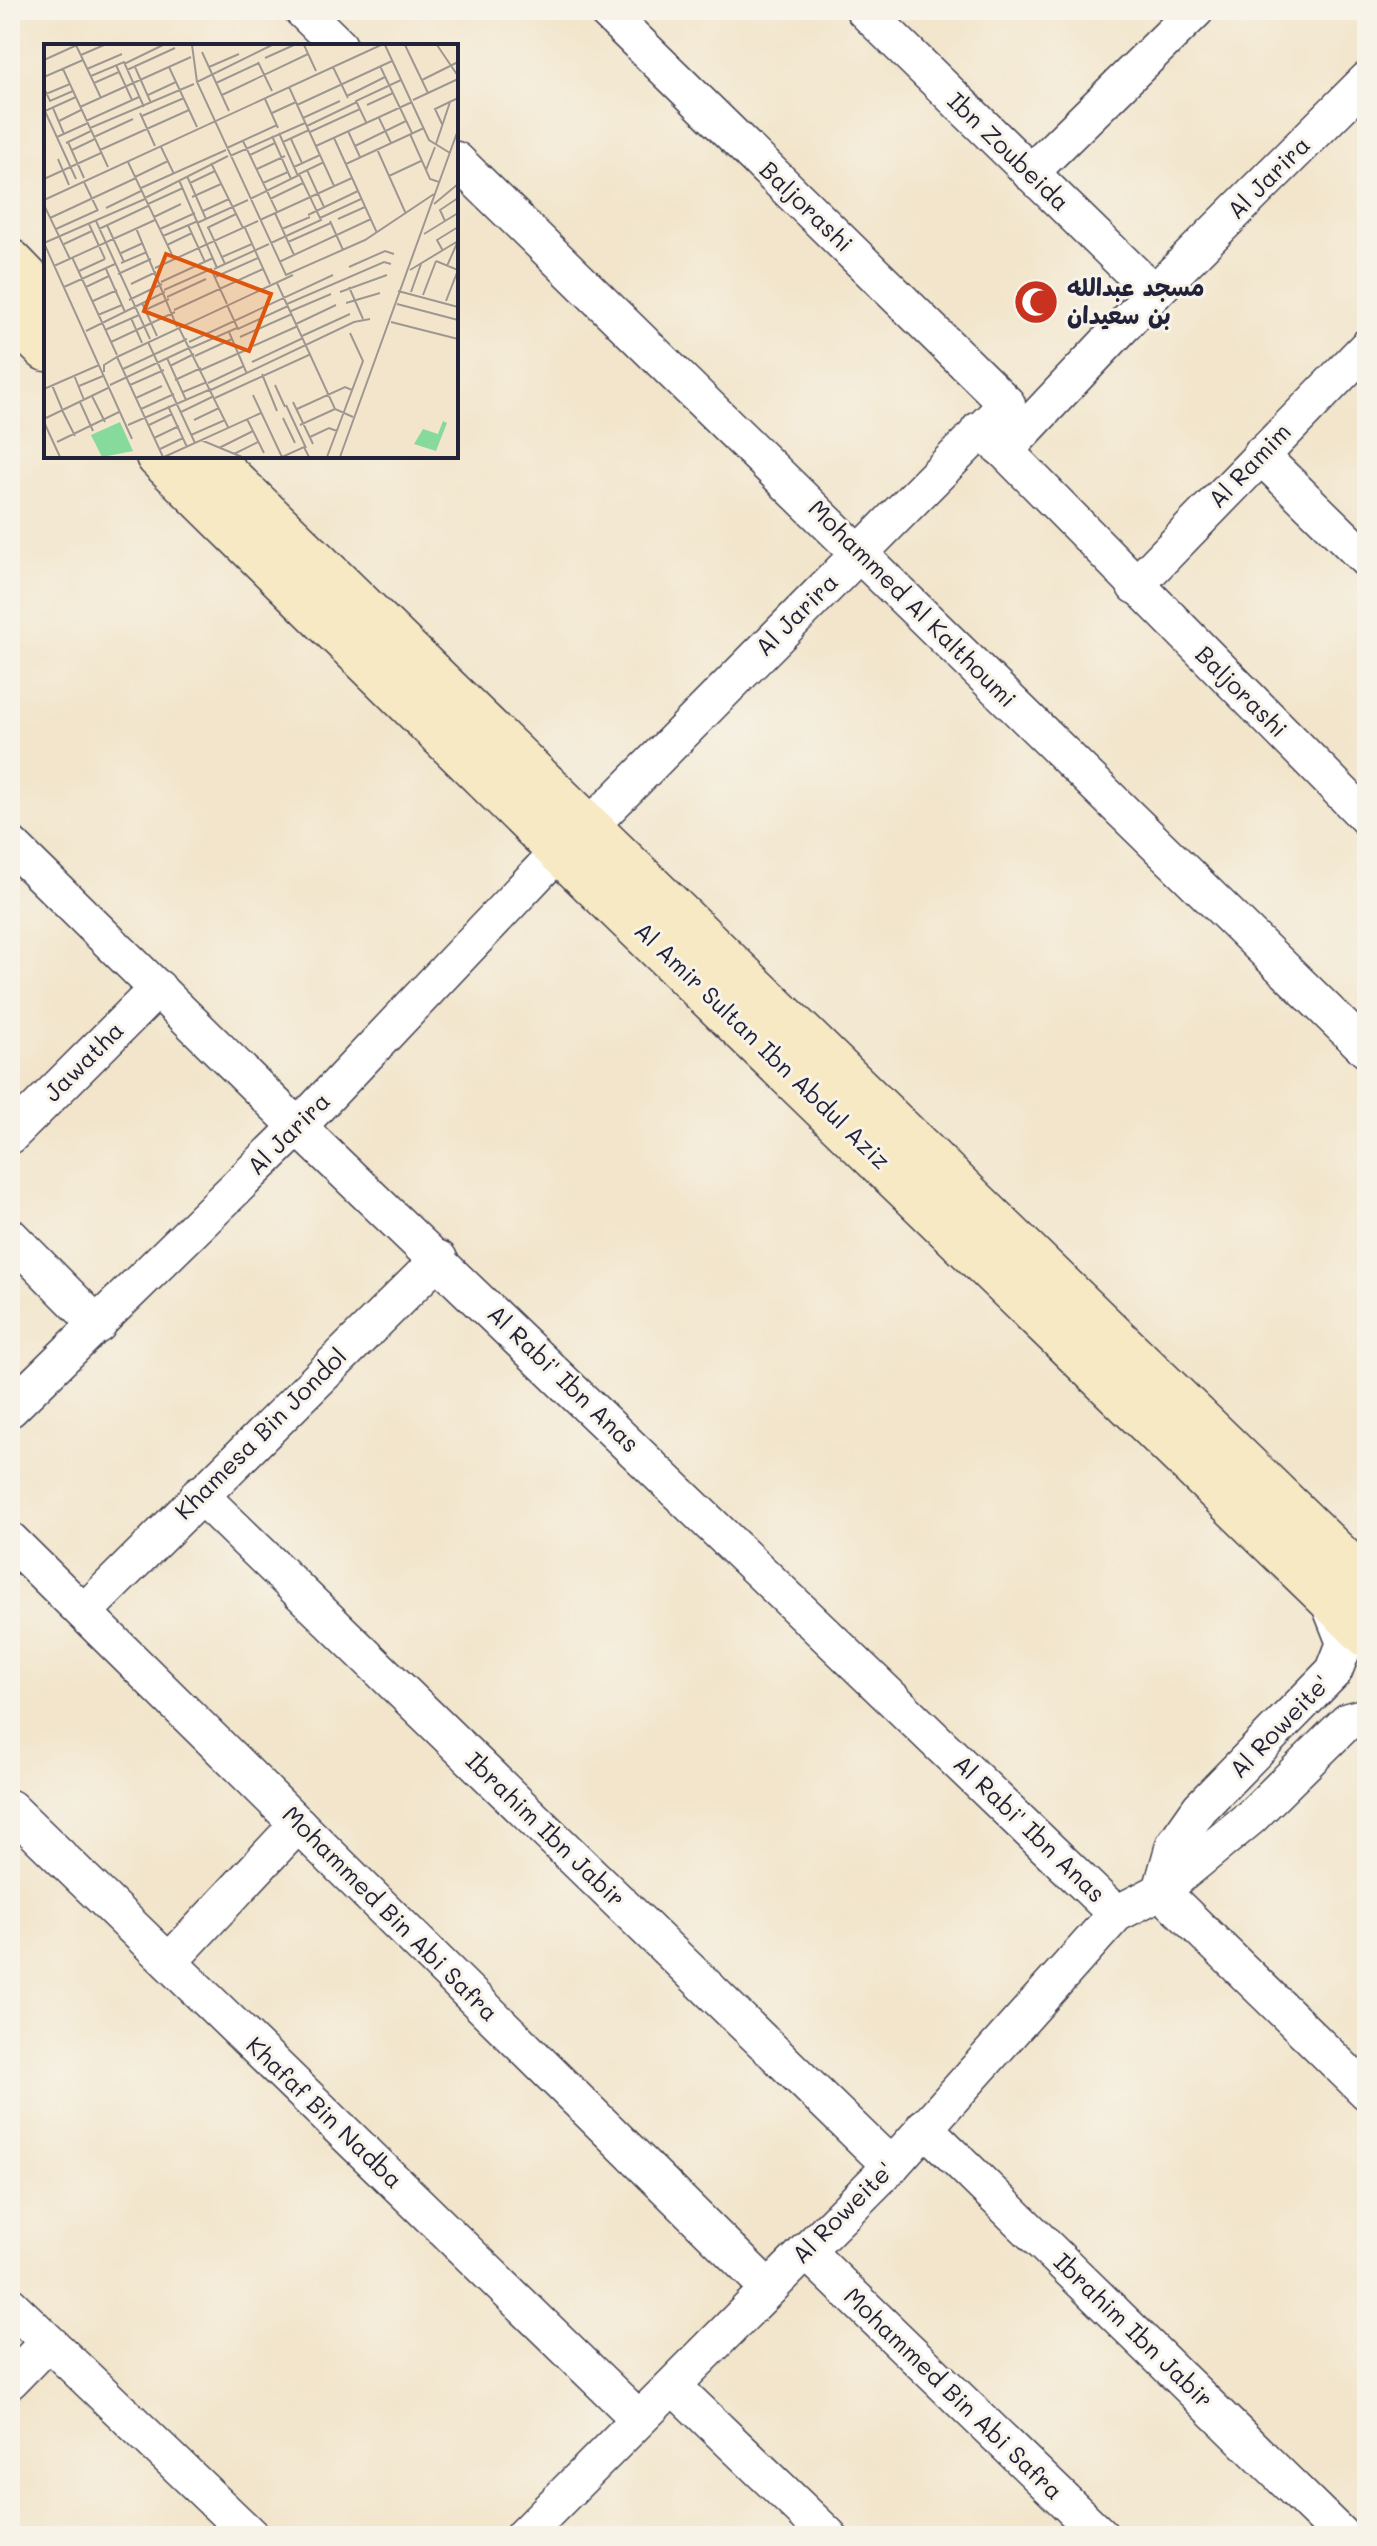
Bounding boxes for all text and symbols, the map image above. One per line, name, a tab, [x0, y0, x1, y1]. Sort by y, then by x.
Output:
inset map	[44, 44, 458, 458]
street label: Ibn Zoubeida	[941, 85, 1077, 217]
street label: Al Jarira	[1220, 129, 1316, 225]
street label: Baljorashi	[754, 154, 860, 258]
place label: مسجد عبدالله بن سعيدان	[1067, 271, 1204, 330]
mosque icon: مسجد عبدالله بن سعيدان	[1012, 278, 1060, 326]
street label: Al Ramim	[1201, 416, 1297, 514]
street label: Mohammed Al Kalthoumi	[803, 492, 1024, 713]
street label: Al Jarira	[748, 566, 844, 662]
street label: Baljorashi	[1189, 638, 1295, 744]
street label: Al Amir Sultan Ibn Abdul Aziz	[629, 914, 897, 1175]
street label: Jawatha	[36, 1014, 130, 1108]
street label: Al Jarira	[240, 1085, 336, 1181]
street label: Al Rabi' Ibn Anas	[481, 1297, 647, 1458]
street label: Khamesa Bin Jondol	[167, 1340, 352, 1525]
street label: Al Roweite'	[1222, 1668, 1336, 1784]
street label: Ibrahim Ibn Jabir	[460, 1745, 632, 1913]
street label: Al Rabi' Ibn Anas	[947, 1747, 1113, 1908]
street label: Mohammed Bin Abi Safra	[277, 1798, 506, 2027]
street label: Khafaf Bin Nadba	[240, 2029, 410, 2195]
street label: Al Roweite'	[784, 2154, 899, 2269]
street label: Ibrahim Ibn Jabir	[1048, 2246, 1220, 2414]
street label: Mohammed Bin Abi Safra	[838, 2280, 1070, 2506]

